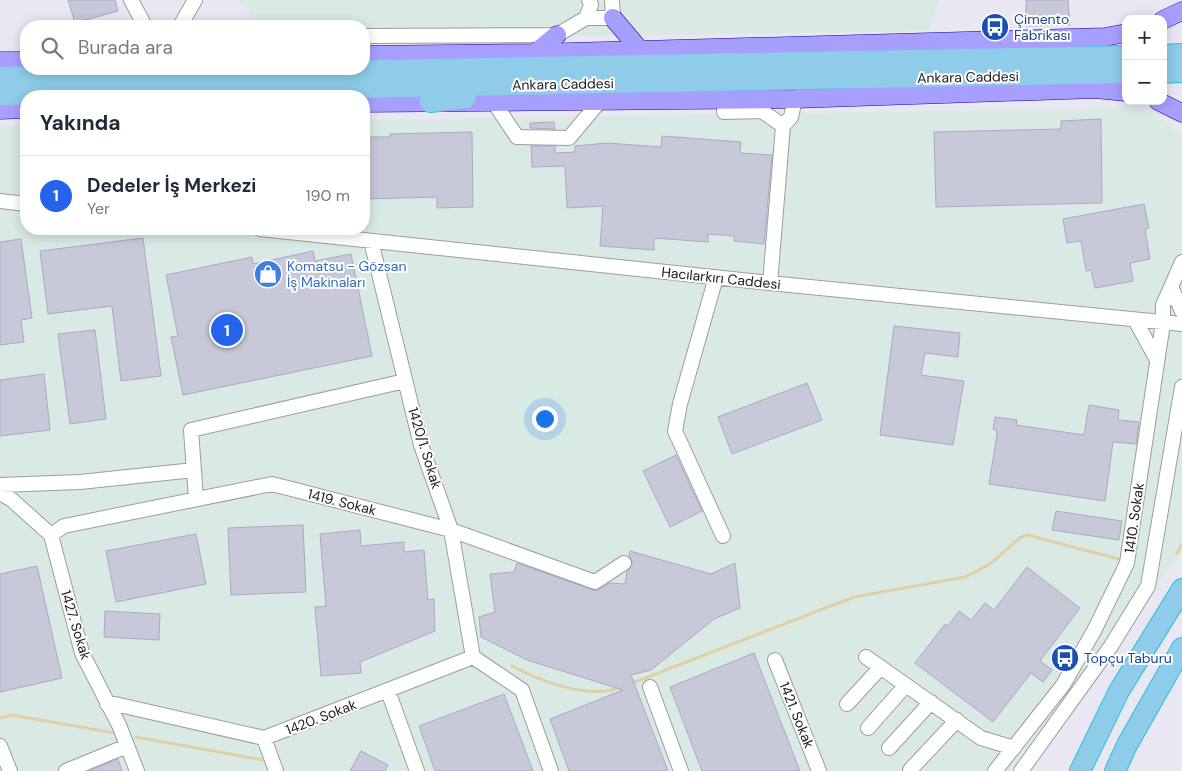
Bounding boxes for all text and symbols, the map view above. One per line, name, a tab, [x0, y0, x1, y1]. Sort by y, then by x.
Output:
place label: Çimento Fabrikası	[1014, 10, 1070, 44]
bus stop icon: Çimento Fabrikası	[980, 12, 1010, 42]
map controls	[1122, 15, 1167, 105]
button: +	[1122, 15, 1167, 60]
search box	[20, 20, 370, 75]
icon: search	[38, 34, 66, 62]
text: Burada ara	[78, 35, 173, 60]
button: −	[1122, 60, 1167, 105]
street label: Ankara Caddesi	[917, 67, 1019, 87]
street label: Ankara Caddesi	[512, 74, 614, 94]
text: Yakında	[40, 109, 121, 137]
text: Dedeler İş Merkezi	[87, 173, 256, 198]
text: 1	[53, 185, 59, 206]
text: 190 m	[306, 185, 350, 206]
text: Yer	[87, 198, 110, 219]
place label: Komatsu - Gözsan İş Makinaları	[287, 257, 406, 291]
shop icon: Komatsu - Gözsan İş Makinaları	[253, 259, 283, 289]
street label: Hacılarkırı Caddesi	[661, 263, 781, 293]
pin: 1	[211, 311, 243, 349]
street label: 1420/1. Sokak	[404, 405, 446, 491]
your location	[532, 406, 558, 432]
street label: 1410. Sokak	[1120, 482, 1148, 554]
street label: 1419. Sokak	[306, 485, 378, 519]
street label: 1427. Sokak	[57, 588, 95, 662]
bus stop icon: Topçu Taburu	[1050, 643, 1080, 673]
place label: Topçu Taburu	[1084, 649, 1172, 667]
street label: 1421. Sokak	[776, 679, 818, 751]
street label: 1420. Sokak	[283, 695, 359, 739]

